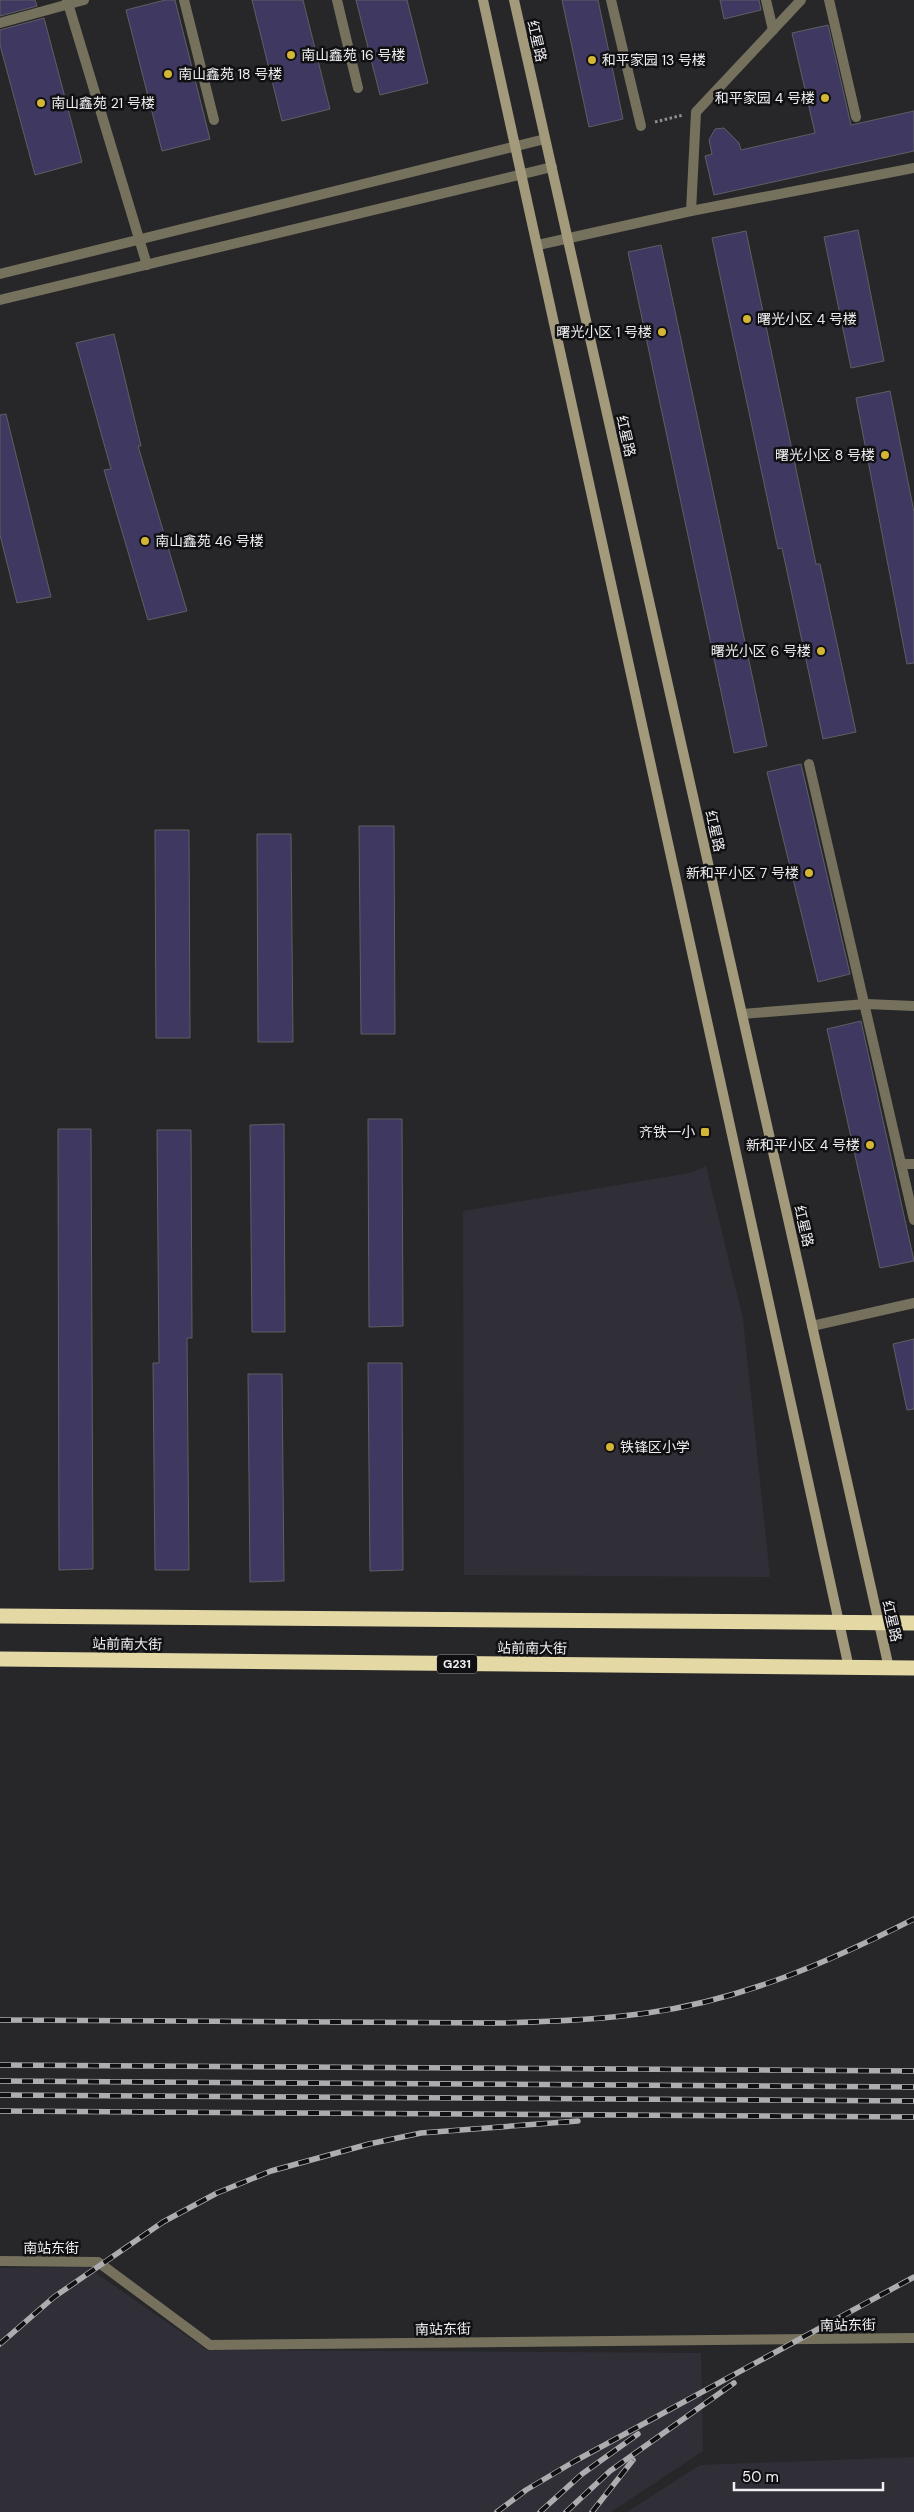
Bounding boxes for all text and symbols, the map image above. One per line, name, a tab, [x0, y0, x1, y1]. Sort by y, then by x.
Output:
street label: 红星路	[524, 19, 550, 63]
place label: 南山鑫苑 16 号楼	[301, 46, 406, 64]
marker: 南山鑫苑 16 号楼	[285, 49, 297, 61]
place label: 和平家园 13 号楼	[602, 51, 706, 69]
marker: 和平家园 13 号楼	[586, 54, 598, 66]
place label: 南山鑫苑 18 号楼	[178, 65, 282, 83]
marker: 南山鑫苑 18 号楼	[162, 68, 174, 80]
place label: 和平家园 4 号楼	[715, 89, 815, 107]
marker: 和平家园 4 号楼	[819, 92, 831, 104]
place label: 南山鑫苑 21 号楼	[51, 94, 155, 112]
marker: 南山鑫苑 21 号楼	[35, 97, 47, 109]
place label: 曙光小区 4 号楼	[757, 310, 857, 328]
marker: 曙光小区 4 号楼	[741, 313, 753, 325]
place label: 曙光小区 1 号楼	[556, 323, 652, 341]
marker: 曙光小区 1 号楼	[656, 326, 668, 338]
street label: 红星路	[613, 414, 639, 458]
place label: 曙光小区 8 号楼	[775, 446, 875, 464]
marker: 曙光小区 8 号楼	[879, 449, 891, 461]
place label: 南山鑫苑 46 号楼	[155, 532, 264, 550]
marker: 南山鑫苑 46 号楼	[139, 535, 151, 547]
place label: 曙光小区 6 号楼	[711, 642, 811, 660]
marker: 曙光小区 6 号楼	[815, 645, 827, 657]
street label: 红星路	[702, 809, 728, 853]
place label: 新和平小区 7 号楼	[686, 864, 799, 882]
marker: 新和平小区 7 号楼	[803, 867, 815, 879]
place label: 齐铁一小	[639, 1123, 695, 1141]
marker: 齐铁一小	[699, 1126, 711, 1138]
place label: 新和平小区 4 号楼	[746, 1136, 860, 1154]
marker: 新和平小区 4 号楼	[864, 1139, 876, 1151]
street label: 红星路	[791, 1204, 817, 1248]
place label: 铁锋区小学	[620, 1438, 690, 1456]
marker: 铁锋区小学	[604, 1441, 616, 1453]
street label: 红星路	[879, 1599, 905, 1643]
street label: 站前南大街	[92, 1634, 162, 1654]
street label: 站前南大街	[497, 1638, 567, 1658]
road number: G231	[437, 1655, 477, 1674]
street label: 南站东街	[23, 2239, 79, 2257]
street label: 南站东街	[820, 2316, 876, 2334]
street label: 南站东街	[415, 2320, 471, 2338]
scale bar	[734, 2460, 883, 2492]
text: 50 m	[742, 2467, 779, 2487]

